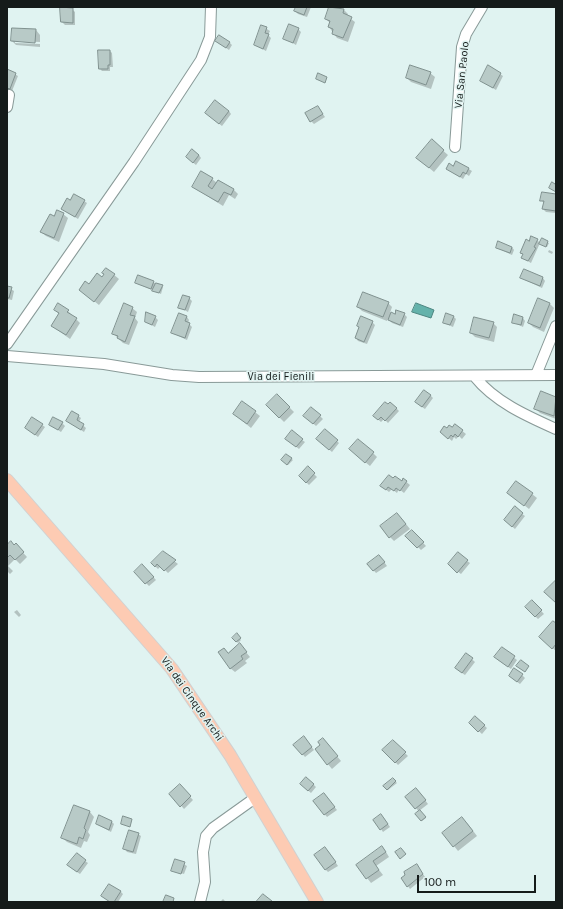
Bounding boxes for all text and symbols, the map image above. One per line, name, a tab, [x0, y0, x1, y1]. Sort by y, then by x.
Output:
street label: Via San Paolo	[452, 41, 472, 109]
street label: Via dei Fienili	[247, 370, 315, 384]
street label: Via dei Cinque Archi	[158, 654, 226, 744]
scale bar	[419, 867, 538, 893]
text: 100 m	[424, 875, 456, 889]

